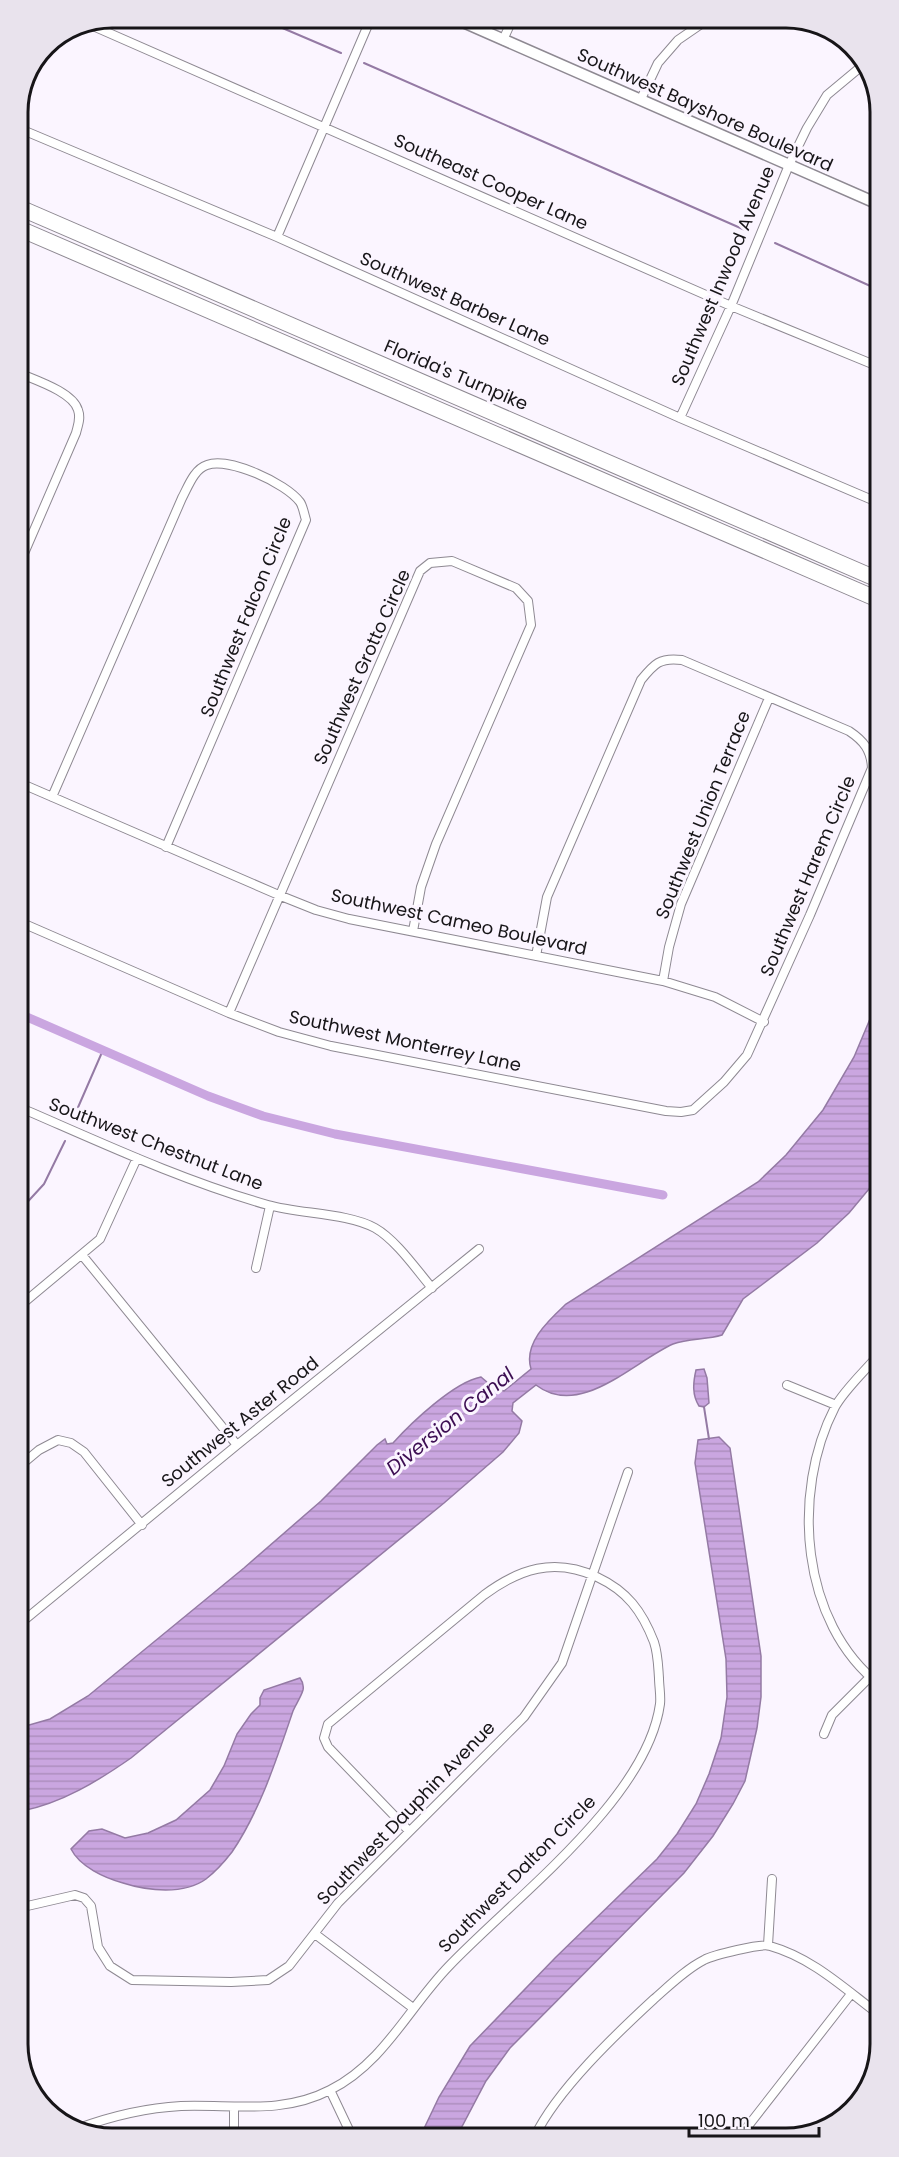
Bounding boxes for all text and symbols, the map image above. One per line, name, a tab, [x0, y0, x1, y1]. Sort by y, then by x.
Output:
street label: Southwest Bayshore Boulevard	[573, 42, 837, 177]
street label: Southeast Cooper Lane	[390, 127, 592, 236]
street label: Southwest Inwood Avenue	[665, 162, 780, 390]
street label: Southwest Barber Lane	[356, 245, 554, 352]
street label: Florida's Turnpike	[380, 333, 532, 416]
street label: Southwest Falcon Circle	[194, 513, 297, 721]
street label: Southwest Grotto Circle	[307, 565, 416, 769]
street label: Southwest Union Terrace	[649, 707, 756, 923]
street label: Southwest Harem Circle	[754, 772, 861, 980]
street label: Southwest Cameo Boulevard	[329, 882, 589, 961]
street label: Southwest Monterrey Lane	[287, 1004, 523, 1077]
street label: Southwest Chestnut Lane	[45, 1091, 267, 1196]
street label: Southwest Aster Road	[156, 1350, 324, 1493]
water label: Diversion Canal	[380, 1361, 520, 1481]
street label: Southwest Dauphin Avenue	[311, 1715, 500, 1910]
street label: Southwest Dalton Circle	[432, 1789, 601, 1958]
scale bar	[689, 2100, 820, 2138]
text: 100 m	[698, 2108, 750, 2133]

